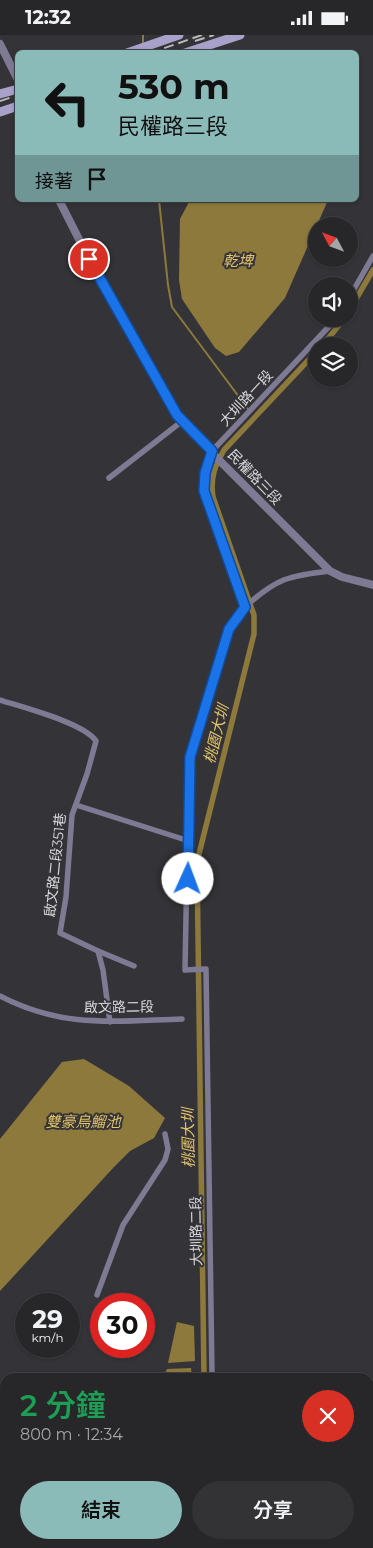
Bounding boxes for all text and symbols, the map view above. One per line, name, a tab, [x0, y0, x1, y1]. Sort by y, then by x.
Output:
text: 12:32	[25, 6, 71, 29]
text: 530 m	[118, 65, 230, 108]
icon: left	[35, 70, 100, 135]
text: 民權路三段	[118, 113, 228, 140]
icon: arrive	[83, 165, 111, 193]
text: 接著	[35, 170, 73, 193]
north arrow	[308, 217, 358, 267]
map controls	[308, 217, 358, 387]
pin	[68, 238, 110, 280]
icon: arrive	[75, 245, 103, 273]
water label: 乾埤	[223, 251, 255, 270]
button: sound	[308, 277, 358, 327]
button: layers	[308, 337, 358, 387]
street label: 大圳路一段	[216, 366, 276, 430]
street label: 民權路三段	[224, 446, 286, 508]
water label: 桃園大圳	[200, 701, 233, 765]
street label: 啟文路二段351巷	[41, 812, 69, 918]
position arrow	[161, 852, 213, 904]
street label: 啟文路二段	[84, 997, 154, 1017]
water label: 桃園大圳	[178, 1106, 198, 1168]
water label: 雙豪烏鰡池	[45, 1112, 122, 1131]
street label: 大圳路二段	[186, 1196, 206, 1266]
speed limit sign: 30	[90, 1293, 155, 1358]
text: 29	[32, 1304, 63, 1334]
text: km/h	[31, 1330, 64, 1345]
text: 2 分鐘	[20, 1387, 106, 1424]
button: close	[302, 1390, 354, 1442]
text: 800 m · 12:34	[20, 1425, 123, 1444]
button: 結束	[20, 1481, 182, 1539]
button: 分享	[192, 1481, 354, 1539]

